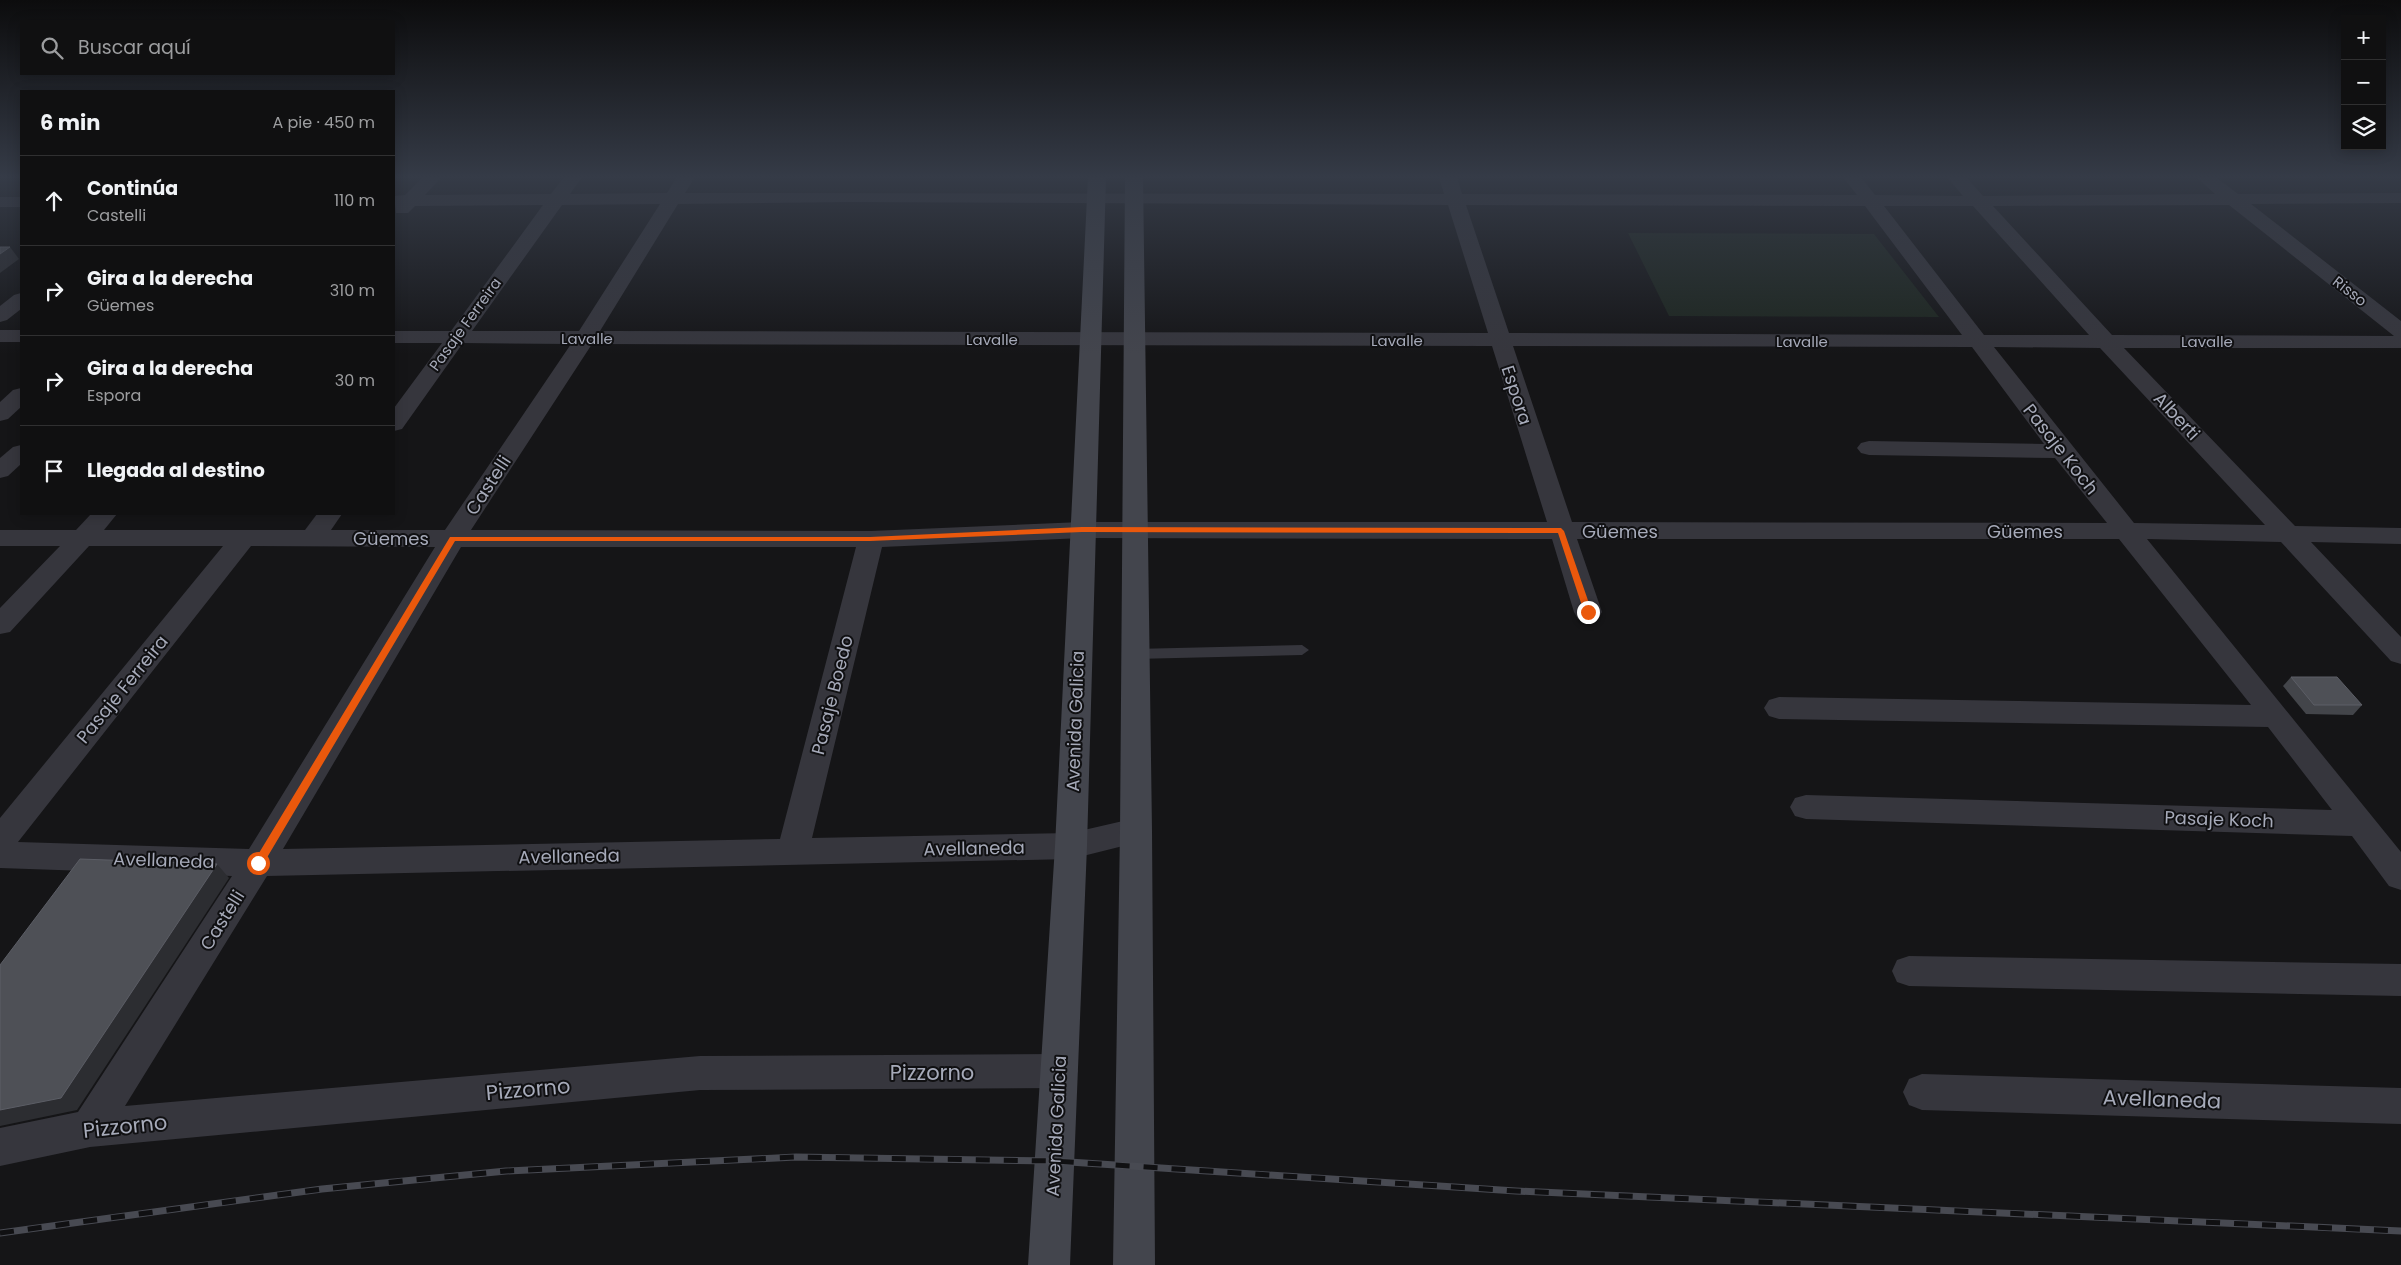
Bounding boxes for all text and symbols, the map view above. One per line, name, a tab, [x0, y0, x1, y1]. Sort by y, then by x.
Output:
map controls	[2341, 15, 2386, 150]
button: +	[2341, 15, 2386, 60]
search box	[20, 20, 395, 75]
icon: search	[38, 34, 66, 62]
text: Buscar aquí	[78, 34, 191, 61]
button: −	[2341, 60, 2386, 105]
button: layers	[2341, 105, 2386, 150]
text: 6 min	[40, 108, 100, 137]
text: A pie · 450 m	[272, 111, 375, 134]
text: Continúa	[87, 175, 178, 202]
icon: ahead	[40, 187, 68, 215]
text: 110 m	[334, 189, 375, 212]
text: Castelli	[87, 204, 146, 227]
text: Gira a la derecha	[87, 265, 253, 292]
street label: Risso	[2329, 271, 2371, 311]
street label: Pasaje Ferreira	[424, 273, 506, 375]
icon: right	[40, 277, 68, 305]
text: 310 m	[330, 279, 375, 302]
text: Güemes	[87, 294, 154, 317]
street label: Lavalle	[561, 328, 613, 349]
street label: Lavalle	[966, 329, 1018, 350]
street label: Lavalle	[1371, 330, 1423, 351]
street label: Lavalle	[1776, 331, 1828, 352]
street label: Lavalle	[2181, 331, 2233, 352]
text: Gira a la derecha	[87, 355, 253, 382]
street label: Espora	[1496, 362, 1538, 428]
icon: right	[40, 367, 68, 395]
text: 30 m	[335, 369, 375, 392]
text: Espora	[87, 384, 141, 407]
street label: Alberti	[2148, 386, 2206, 446]
street label: Pasaje Koch	[2017, 398, 2105, 500]
street label: Castelli	[459, 450, 517, 520]
icon: arrive	[40, 457, 68, 485]
text: Llegada al destino	[87, 457, 265, 484]
street label: Güemes	[1582, 519, 1658, 544]
street label: Güemes	[1987, 519, 2063, 544]
street label: Güemes	[353, 526, 429, 551]
route end	[1577, 601, 1600, 624]
street label: Pasaje Ferreira	[71, 630, 173, 748]
street label: Pasaje Boedo	[805, 633, 859, 757]
street label: Avenida Galicia	[1060, 650, 1090, 792]
street label: Pasaje Koch	[2164, 805, 2274, 833]
street label: Avellaneda	[923, 835, 1025, 861]
street label: Avellaneda	[518, 843, 620, 869]
street label: Avellaneda	[113, 846, 215, 874]
route start	[247, 852, 270, 875]
street label: Castelli	[194, 885, 250, 955]
street label: Avenida Galicia	[1040, 1055, 1072, 1197]
street label: Pizzorno	[890, 1058, 974, 1087]
street label: Pizzorno	[485, 1071, 571, 1107]
street label: Avellaneda	[2102, 1082, 2222, 1116]
street label: Pizzorno	[81, 1107, 169, 1145]

